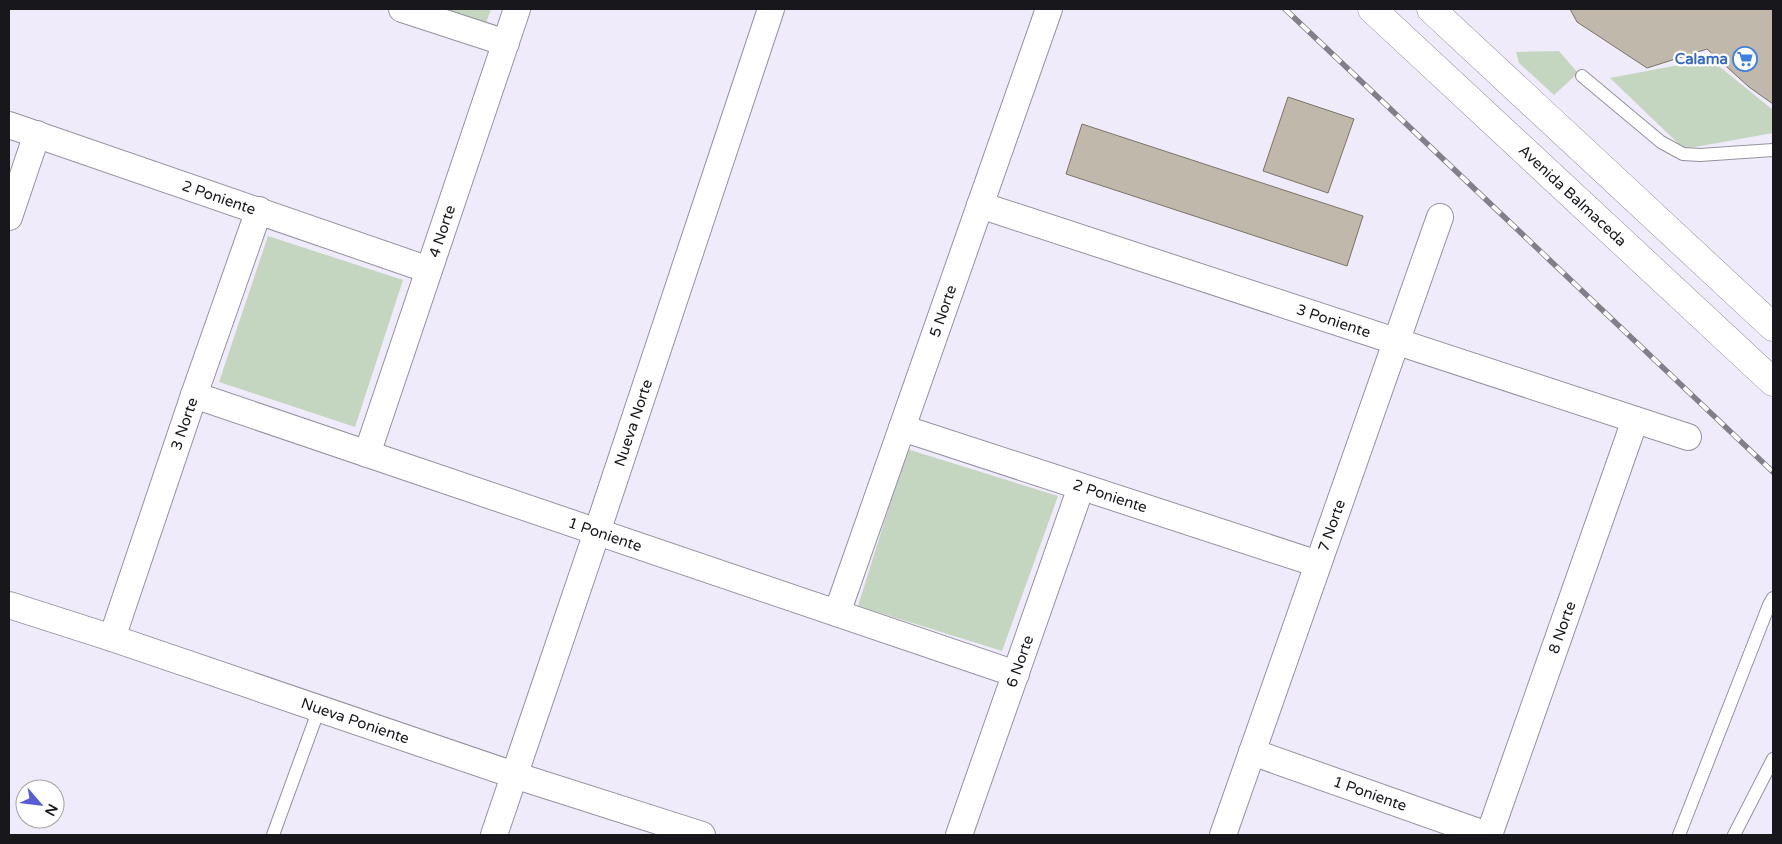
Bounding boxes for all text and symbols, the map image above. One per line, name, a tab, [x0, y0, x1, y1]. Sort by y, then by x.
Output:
supermarket icon: Calama	[1732, 46, 1758, 72]
place label: Calama	[1675, 50, 1728, 68]
street label: Avenida Balmaceda	[1515, 141, 1630, 250]
street label: 2 Poniente	[180, 176, 258, 218]
street label: 4 Norte	[425, 203, 459, 260]
street label: 5 Norte	[926, 283, 960, 340]
street label: 3 Poniente	[1294, 300, 1373, 341]
street label: Nueva Norte	[610, 377, 656, 469]
street label: 3 Norte	[167, 395, 201, 452]
street label: 2 Poniente	[1071, 476, 1149, 517]
street label: 7 Norte	[1314, 497, 1349, 554]
street label: 1 Poniente	[566, 514, 644, 555]
street label: 8 Norte	[1545, 599, 1579, 656]
street label: 6 Norte	[1002, 633, 1037, 690]
street label: Nueva Poniente	[299, 694, 412, 748]
street label: 1 Poniente	[1331, 772, 1409, 815]
north arrow	[15, 779, 65, 829]
text: N	[41, 801, 61, 819]

